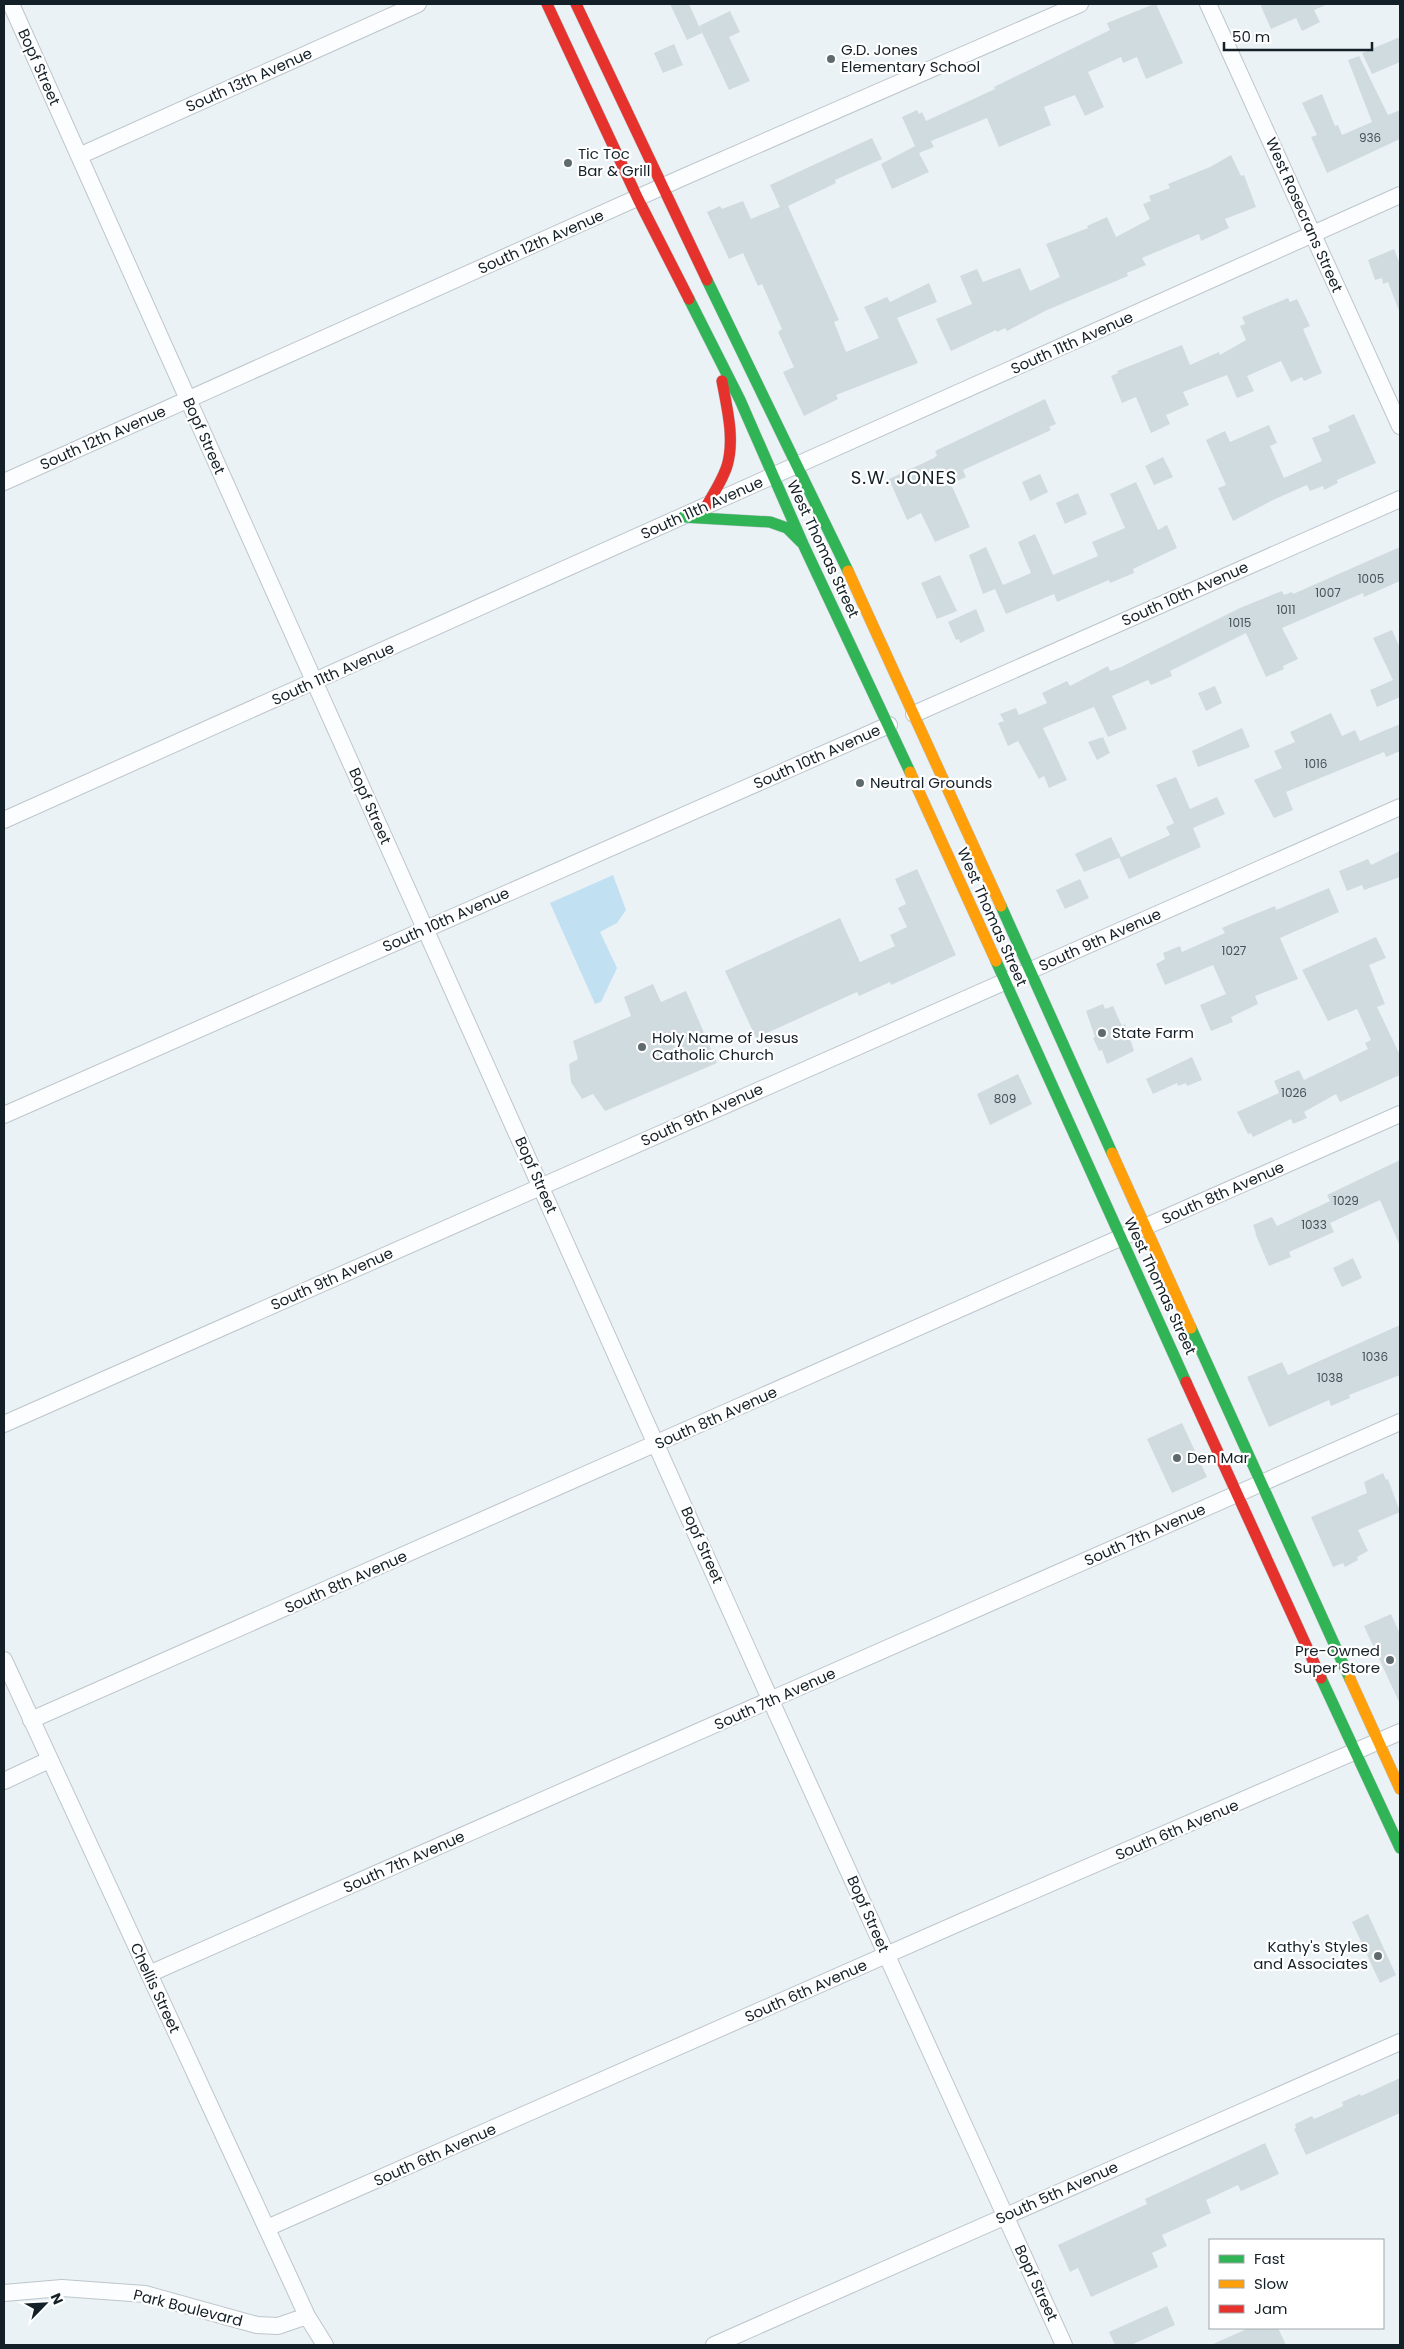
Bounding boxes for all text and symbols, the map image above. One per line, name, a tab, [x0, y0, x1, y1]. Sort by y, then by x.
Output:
scale bar	[1224, 20, 1372, 52]
street label: Bopf Street	[13, 25, 66, 108]
text: 50 m	[1232, 26, 1270, 47]
place label: G.D. Jones Elementary School	[841, 39, 980, 77]
street label: South 13th Avenue	[182, 42, 315, 117]
marker: G.D. Jones Elementary School	[825, 53, 837, 65]
house number: 936	[1359, 129, 1381, 146]
street label: West Rosecrans Street	[1261, 134, 1348, 295]
place label: Tic Toc Bar & Grill	[578, 143, 650, 181]
marker: Tic Toc Bar & Grill	[562, 157, 574, 169]
street label: South 12th Avenue	[474, 204, 607, 279]
street label: South 11th Avenue	[1007, 306, 1136, 379]
street label: Bopf Street	[178, 394, 231, 477]
street label: South 12th Avenue	[36, 400, 169, 475]
district label: S.W. JONES	[851, 465, 957, 490]
street label: South 11th Avenue	[637, 471, 766, 544]
street label: West Thomas Street	[782, 476, 865, 621]
street label: South 10th Avenue	[1118, 556, 1252, 631]
house number: 1005	[1358, 570, 1384, 587]
house number: 1007	[1315, 584, 1341, 601]
house number: 1011	[1276, 601, 1296, 618]
house number: 1015	[1229, 614, 1251, 631]
street label: South 11th Avenue	[268, 637, 397, 710]
street label: South 10th Avenue	[750, 719, 884, 794]
house number: 1016	[1305, 755, 1327, 772]
street label: Bopf Street	[344, 764, 397, 847]
place label: Neutral Grounds	[870, 772, 993, 793]
marker: Neutral Grounds	[854, 777, 866, 789]
street label: West Thomas Street	[952, 844, 1033, 990]
street label: South 10th Avenue	[379, 882, 513, 957]
street label: South 9th Avenue	[1035, 903, 1164, 976]
house number: 1027	[1222, 942, 1247, 959]
place label: State Farm	[1112, 1022, 1194, 1043]
place label: Holy Name of Jesus Catholic Church	[652, 1027, 799, 1065]
marker: State Farm	[1096, 1027, 1108, 1039]
marker: Holy Name of Jesus Catholic Church	[636, 1041, 648, 1053]
street label: South 9th Avenue	[637, 1078, 766, 1151]
house number: 1026	[1281, 1084, 1307, 1101]
house number: 809	[994, 1090, 1016, 1107]
street label: Bopf Street	[510, 1133, 563, 1216]
street label: South 8th Avenue	[1158, 1156, 1287, 1229]
house number: 1029	[1333, 1192, 1359, 1209]
street label: West Thomas Street	[1119, 1213, 1202, 1358]
house number: 1033	[1301, 1216, 1327, 1233]
street label: South 9th Avenue	[267, 1242, 396, 1315]
house number: 1036	[1362, 1348, 1388, 1365]
house number: 1038	[1317, 1369, 1343, 1386]
street label: South 8th Avenue	[651, 1381, 780, 1454]
place label: Den Mar	[1187, 1447, 1250, 1468]
marker: Den Mar	[1171, 1452, 1183, 1464]
street label: South 7th Avenue	[1081, 1498, 1209, 1571]
street label: Bopf Street	[676, 1503, 729, 1586]
street label: South 8th Avenue	[281, 1545, 410, 1618]
place label: Pre-Owned Super Store	[1294, 1640, 1380, 1678]
marker: Pre-Owned Super Store	[1384, 1654, 1396, 1666]
street label: South 7th Avenue	[711, 1662, 839, 1735]
street label: South 6th Avenue	[1112, 1794, 1242, 1865]
street label: South 7th Avenue	[340, 1825, 468, 1898]
street label: Bopf Street	[842, 1872, 895, 1955]
place label: Kathy's Styles and Associates	[1253, 1936, 1368, 1974]
street label: Chellis Street	[125, 1939, 186, 2036]
marker: Kathy's Styles and Associates	[1372, 1950, 1384, 1962]
street label: South 6th Avenue	[741, 1954, 870, 2027]
street label: South 6th Avenue	[370, 2118, 499, 2191]
street label: South 5th Avenue	[992, 2156, 1121, 2229]
legend	[1209, 2239, 1384, 2329]
street label: Bopf Street	[1010, 2241, 1063, 2324]
text: Fast	[1254, 2248, 1285, 2269]
text: Slow	[1254, 2273, 1289, 2294]
north arrow	[20, 2279, 70, 2329]
street label: Park Boulevard	[131, 2284, 245, 2331]
text: N	[46, 2290, 68, 2308]
text: Jam	[1254, 2298, 1288, 2319]

